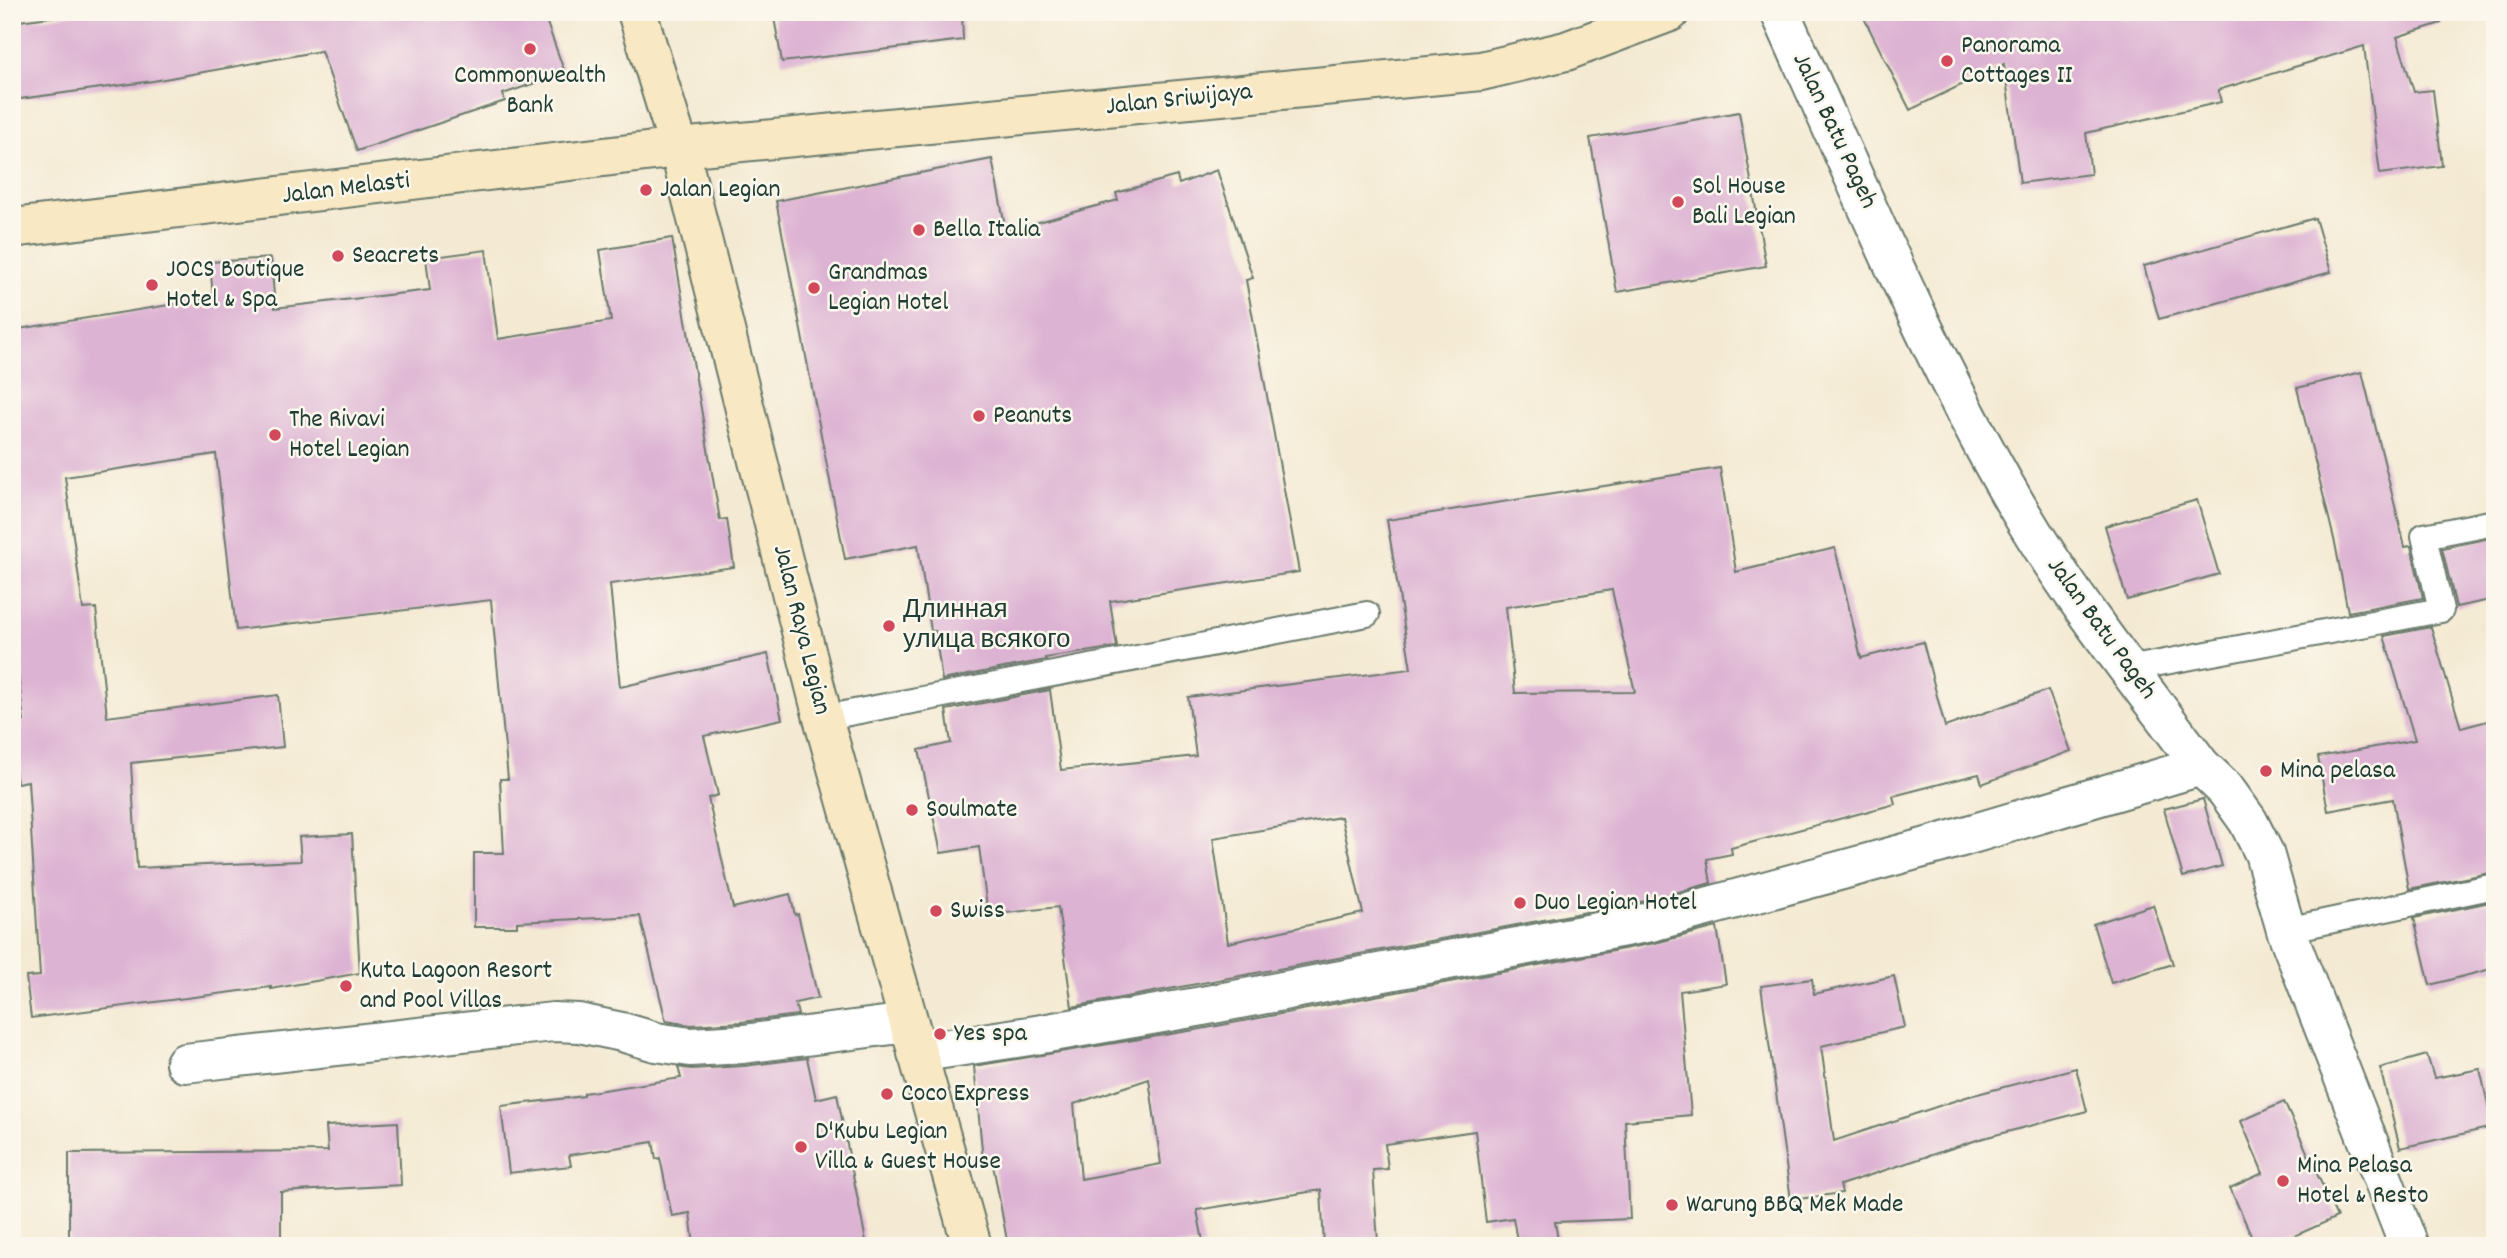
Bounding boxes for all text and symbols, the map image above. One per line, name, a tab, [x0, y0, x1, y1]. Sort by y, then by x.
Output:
place label: Panorama Cottages II	[1961, 28, 2073, 95]
marker: Commonwealth Bank	[522, 41, 538, 57]
street label: Jalan Batu Pageh	[1782, 47, 1886, 215]
marker: Panorama Cottages II	[1939, 53, 1955, 69]
place label: Commonwealth Bank	[454, 58, 606, 125]
street label: Jalan Sriwijaya	[1104, 74, 1255, 126]
street label: Jalan Melasti	[280, 163, 412, 215]
place label: Sol House Bali Legian	[1692, 169, 1796, 236]
place label: Jalan Legian	[660, 172, 780, 209]
marker: Jalan Legian	[638, 182, 654, 198]
marker: Sol House Bali Legian	[1670, 194, 1686, 210]
place label: Bella Italia	[933, 212, 1041, 249]
marker: Bella Italia	[911, 222, 927, 238]
place label: Seacrets	[352, 238, 439, 275]
marker: Seacrets	[330, 248, 346, 264]
place label: JOCS Boutique Hotel & Spa	[166, 252, 304, 319]
place label: Grandmas Legian Hotel	[828, 255, 948, 322]
marker: JOCS Boutique Hotel & Spa	[144, 277, 160, 293]
marker: Grandmas Legian Hotel	[806, 280, 822, 296]
place label: Peanuts	[993, 398, 1072, 435]
place label: The Rivavi Hotel Legian	[289, 402, 409, 469]
marker: Peanuts	[971, 408, 987, 424]
marker: The Rivavi Hotel Legian	[267, 427, 283, 443]
street label: Jalan Raya Legian	[762, 541, 840, 719]
street label: Jalan Batu Pageh	[2037, 550, 2165, 708]
place label: Длинная улица всякого	[903, 593, 1071, 660]
marker: Длинная улица всякого	[881, 618, 897, 634]
place label: Mina pelasa	[2280, 753, 2396, 790]
marker: Mina pelasa	[2258, 763, 2274, 779]
place label: Soulmate	[926, 792, 1018, 829]
marker: Soulmate	[904, 802, 920, 818]
place label: Duo Legian Hotel	[1534, 885, 1697, 922]
place label: Swiss	[950, 893, 1005, 930]
marker: Duo Legian Hotel	[1512, 895, 1528, 911]
marker: Swiss	[928, 903, 944, 919]
place label: Kuta Lagoon Resort and Pool Villas	[360, 953, 553, 1020]
marker: Kuta Lagoon Resort and Pool Villas	[338, 978, 354, 994]
place label: Yes spa	[954, 1016, 1028, 1053]
marker: Yes spa	[932, 1026, 948, 1042]
place label: Coco Express	[901, 1076, 1030, 1113]
marker: Coco Express	[879, 1086, 895, 1102]
place label: D'Kubu Legian Villa & Guest House	[815, 1114, 1001, 1181]
marker: D'Kubu Legian Villa & Guest House	[793, 1139, 809, 1155]
place label: Mina Pelasa Hotel & Resto	[2297, 1148, 2429, 1215]
marker: Mina Pelasa Hotel & Resto	[2275, 1173, 2291, 1189]
place label: Warung BBQ Mek Made	[1686, 1187, 1903, 1224]
marker: Warung BBQ Mek Made	[1664, 1197, 1680, 1213]

